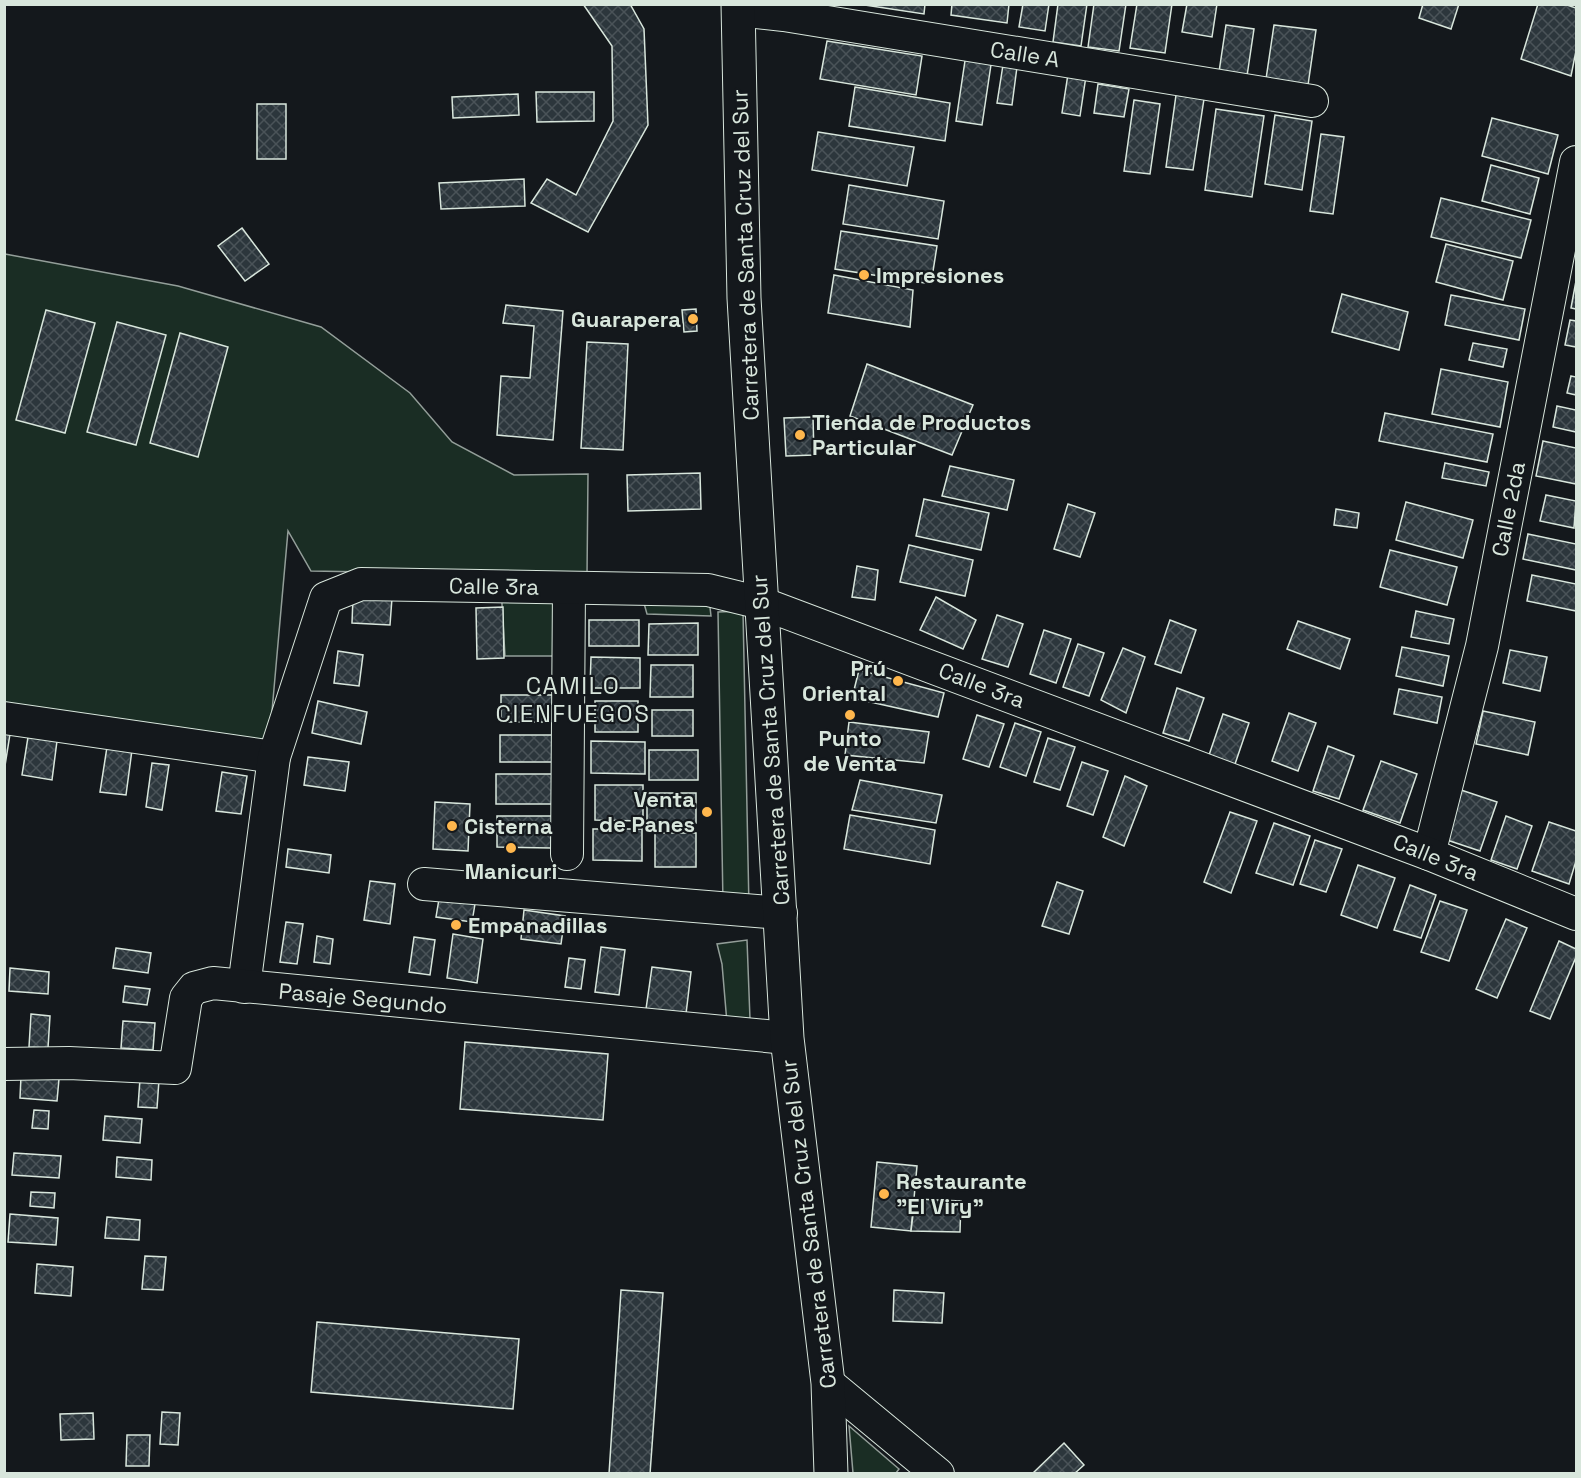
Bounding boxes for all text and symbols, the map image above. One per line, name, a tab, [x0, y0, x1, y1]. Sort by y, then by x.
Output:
street label: Calle A	[988, 35, 1062, 73]
street label: Carretera de Santa Cruz del Sur	[725, 89, 765, 421]
place label: Impresiones	[876, 261, 1004, 289]
marker: Impresiones	[857, 268, 871, 282]
place label: Guarapera	[571, 305, 681, 333]
marker: Guarapera	[686, 312, 700, 326]
place label: Tienda de Productos Particular	[812, 408, 1031, 461]
marker: Tienda de Productos Particular	[793, 428, 807, 442]
street label: Calle 2da	[1485, 459, 1531, 559]
street label: Calle 3ra	[449, 571, 540, 601]
street label: Carretera de Santa Cruz del Sur	[744, 574, 796, 906]
place label: Prú Oriental	[802, 654, 886, 707]
street label: Calle 3ra	[935, 656, 1029, 714]
district label: CAMILO CIENFUEGOS	[496, 670, 650, 729]
marker: Prú Oriental	[891, 674, 905, 688]
marker: Punto de Venta	[843, 708, 857, 722]
place label: Punto de Venta	[803, 724, 897, 777]
place label: Venta de Panes	[599, 785, 695, 838]
marker: Venta de Panes	[700, 805, 714, 819]
place label: Cisterna	[464, 812, 553, 840]
marker: Cisterna	[445, 819, 459, 833]
street label: Calle 3ra	[1389, 827, 1483, 887]
marker: Manicuri	[504, 841, 518, 855]
place label: Manicuri	[465, 857, 557, 885]
place label: Empanadillas	[468, 911, 608, 939]
marker: Empanadillas	[449, 918, 463, 932]
street label: Pasaje Segundo	[278, 977, 448, 1019]
street label: Carretera de Santa Cruz del Sur	[774, 1058, 842, 1390]
place label: Restaurante "El Viry"	[896, 1167, 1027, 1220]
marker: Restaurante "El Viry"	[877, 1187, 891, 1201]

